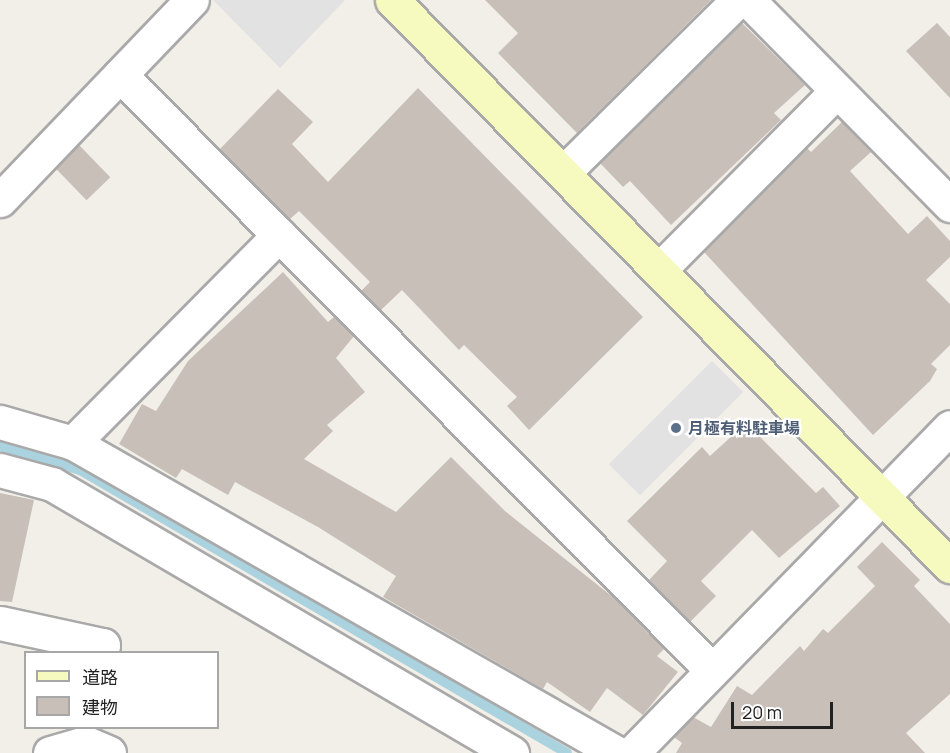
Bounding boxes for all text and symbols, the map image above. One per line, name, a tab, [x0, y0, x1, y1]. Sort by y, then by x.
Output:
place label: 月極有料駐車場	[688, 418, 800, 438]
marker: 月極有料駐車場	[669, 421, 683, 435]
legend	[24, 651, 219, 729]
text: 道路	[82, 665, 118, 689]
scale bar	[734, 690, 836, 728]
text: 建物	[82, 695, 118, 719]
text: 20 m	[742, 700, 782, 724]

